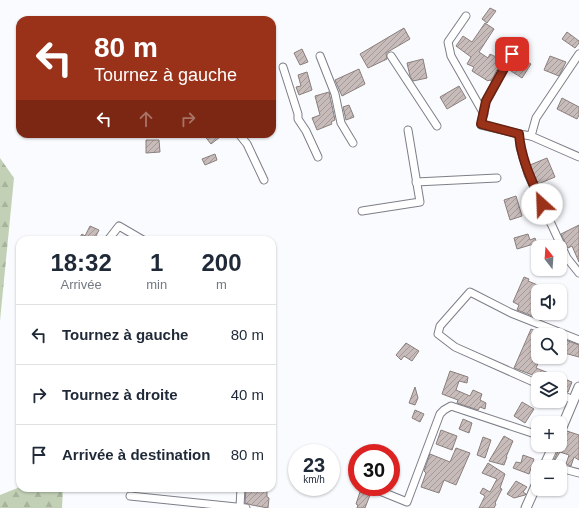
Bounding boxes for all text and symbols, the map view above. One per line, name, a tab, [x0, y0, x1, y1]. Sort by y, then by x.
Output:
icon: left	[28, 32, 80, 84]
text: 80 m	[94, 32, 158, 63]
pin	[495, 37, 529, 71]
icon: arrive	[501, 43, 523, 65]
text: Tournez à gauche	[94, 65, 237, 85]
icon: left	[93, 108, 115, 130]
icon: ahead	[135, 108, 157, 130]
icon: right	[177, 108, 199, 130]
position arrow	[521, 183, 563, 225]
north arrow	[531, 240, 567, 276]
map controls	[531, 240, 567, 496]
text: 18:32	[50, 249, 112, 276]
text: 1	[150, 249, 163, 276]
text: 200	[202, 249, 242, 276]
text: Arrivée	[60, 277, 102, 292]
text: min	[146, 277, 167, 292]
text: m	[216, 277, 227, 292]
button: sound	[531, 284, 567, 320]
icon: left	[28, 324, 50, 346]
text: Tournez à gauche	[62, 326, 188, 343]
text: 80 m	[231, 326, 264, 343]
button: search	[531, 328, 567, 364]
button: layers	[531, 372, 567, 408]
icon: right	[28, 384, 50, 406]
text: Tournez à droite	[62, 386, 178, 403]
text: 40 m	[231, 386, 264, 403]
button: +	[531, 416, 567, 452]
icon: arrive	[28, 444, 50, 466]
speed limit sign: 30	[348, 444, 400, 496]
text: Arrivée à destination	[62, 446, 210, 463]
text: 80 m	[231, 446, 264, 463]
text: 23	[303, 454, 325, 476]
button: −	[531, 460, 567, 496]
text: km/h	[303, 474, 325, 485]

